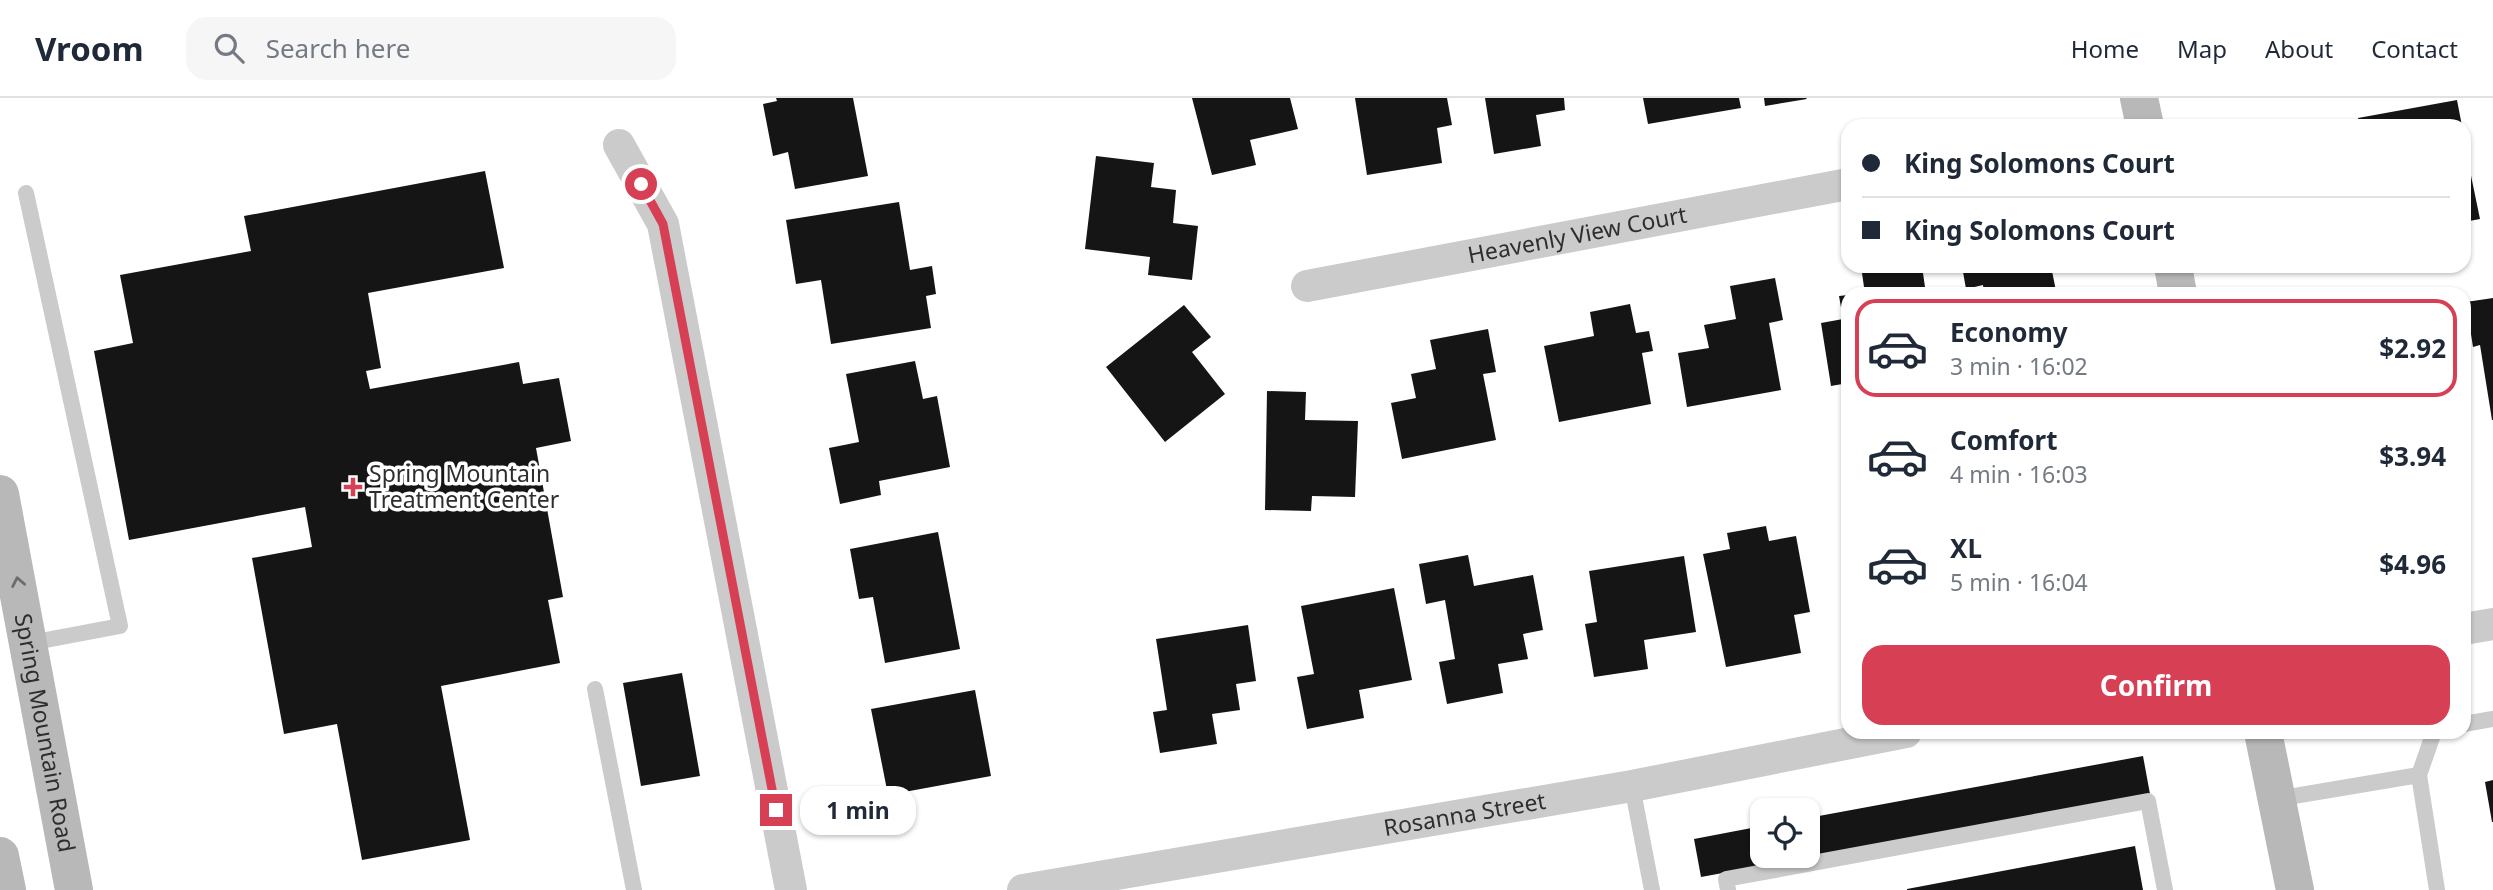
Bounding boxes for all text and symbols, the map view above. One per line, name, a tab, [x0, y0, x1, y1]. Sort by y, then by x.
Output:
search box	[186, 17, 676, 80]
text: Vroom	[35, 26, 144, 71]
icon: search	[210, 29, 248, 67]
text: Search here	[266, 30, 410, 66]
text: Home	[2071, 32, 2139, 65]
text: Map	[2177, 32, 2227, 65]
text: About	[2265, 32, 2333, 65]
text: Contact	[2371, 32, 2458, 65]
text: King Solomons Court	[1904, 145, 2175, 181]
route start	[625, 168, 657, 200]
street label: Heavenly View Court	[1465, 198, 1689, 270]
text: King Solomons Court	[1904, 212, 2175, 248]
text: Economy	[1950, 314, 2068, 350]
icon: car	[1866, 317, 1929, 380]
text: $2.92	[2379, 330, 2446, 366]
text: 3 min · 16:02	[1950, 350, 2088, 382]
text: Comfort	[1950, 422, 2058, 458]
icon: car	[1866, 425, 1929, 488]
text: $3.94	[2379, 438, 2446, 474]
place label: Spring Mountain Treatment Center	[369, 457, 560, 515]
text: 4 min · 16:03	[1950, 458, 2088, 490]
marker: Spring Mountain Treatment Center	[343, 477, 363, 497]
text: XL	[1950, 530, 1982, 566]
icon: car	[1866, 533, 1929, 596]
text: $4.96	[2379, 546, 2446, 582]
text: 5 min · 16:04	[1950, 566, 2088, 598]
one-way arrow	[11, 576, 26, 588]
street label: Spring Mountain Road	[8, 611, 84, 855]
button: Confirm	[1862, 645, 2450, 725]
street label: Rosanna Street	[1381, 784, 1548, 843]
callout: 1 min	[800, 786, 916, 834]
route end	[760, 794, 792, 826]
text: 1 min	[826, 794, 890, 826]
map controls	[1750, 798, 1820, 868]
button: locate	[1750, 798, 1820, 868]

